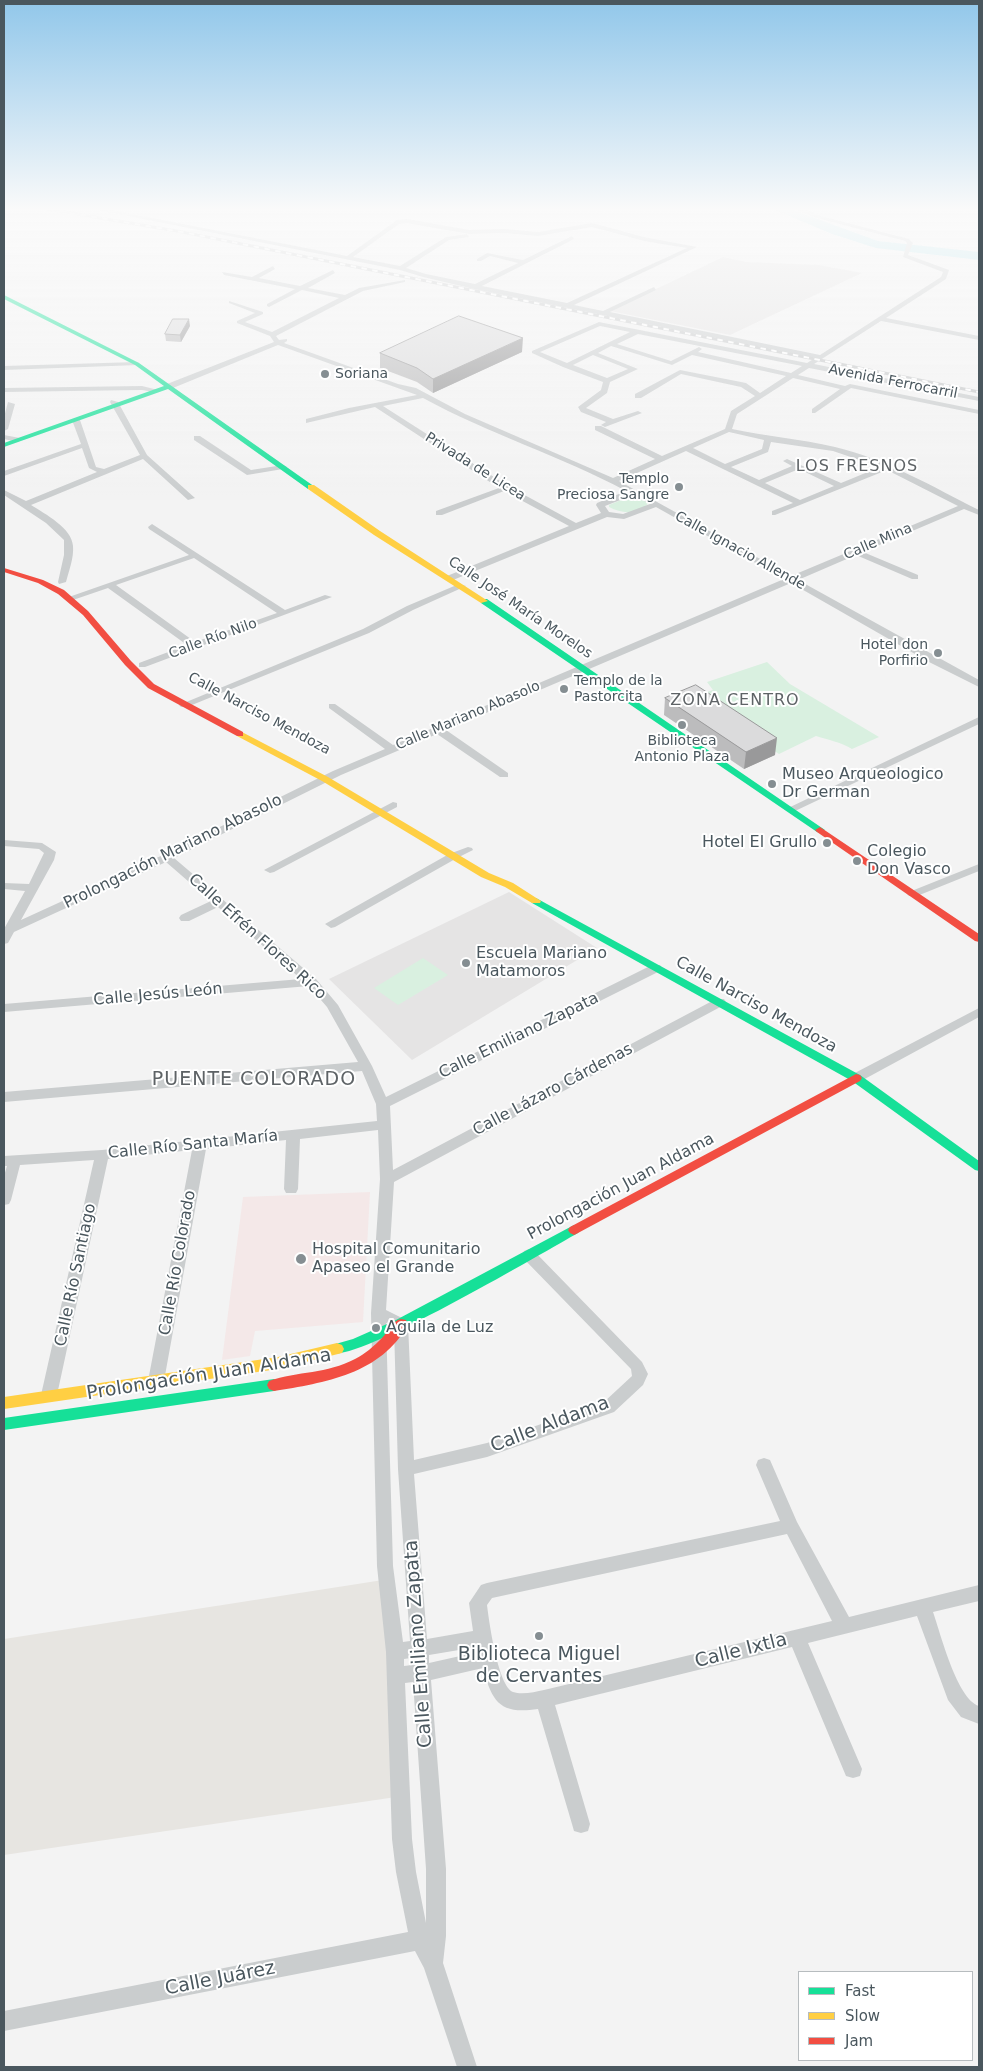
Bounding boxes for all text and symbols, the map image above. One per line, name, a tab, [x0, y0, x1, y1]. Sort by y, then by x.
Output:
street label: Avenida Ferrocarril	[827, 361, 959, 403]
place label: Soriana	[335, 366, 388, 382]
marker: Soriana	[319, 368, 331, 380]
street label: Privada de Licea	[422, 429, 528, 505]
district label: LOS FRESNOS	[794, 457, 920, 477]
place label: Templo Preciosa Sangre	[557, 471, 669, 504]
marker: Templo Preciosa Sangre	[673, 481, 685, 493]
street label: Calle Ignacio Allende	[672, 508, 808, 594]
street label: Calle Mina	[841, 520, 915, 564]
street label: Calle José María Morelos	[445, 553, 595, 663]
street label: Calle Río Nilo	[167, 615, 259, 663]
place label: Hotel don Porfirio	[860, 637, 928, 670]
marker: Hotel don Porfirio	[932, 647, 944, 659]
street label: Calle Narciso Mendoza	[185, 669, 333, 759]
place label: Templo de la Pastorcita	[574, 673, 663, 706]
street label: Calle Mariano Abasolo	[393, 678, 543, 754]
marker: Templo de la Pastorcita	[558, 683, 570, 695]
district label: ZONA CENTRO	[669, 691, 801, 711]
marker: Biblioteca Antonio Plaza	[676, 719, 688, 731]
place label: Biblioteca Antonio Plaza	[634, 733, 730, 766]
place label: Museo Arqueologico Dr German	[782, 765, 944, 803]
marker: Museo Arqueologico Dr German	[766, 778, 778, 790]
street label: Prolongación Mariano Abasolo	[61, 791, 285, 913]
place label: Hotel El Grullo	[702, 833, 817, 853]
marker: Hotel El Grullo	[821, 837, 833, 849]
place label: Colegio Don Vasco	[867, 842, 951, 880]
marker: Colegio Don Vasco	[851, 855, 863, 867]
street label: Calle Efrén Flores Rico	[184, 870, 330, 1004]
place label: Escuela Mariano Matamoros	[476, 944, 607, 982]
street label: Calle Narciso Mendoza	[672, 953, 840, 1057]
marker: Escuela Mariano Matamoros	[460, 957, 472, 969]
street label: Calle Jesús León	[93, 980, 223, 1010]
street label: Calle Emiliano Zapata	[436, 989, 602, 1083]
street label: Calle Lázaro Cárdenas	[470, 1040, 636, 1140]
district label: PUENTE COLORADO	[150, 1069, 358, 1091]
street label: Calle Río Santa María	[107, 1127, 279, 1163]
street label: Prolongación Juan Aldama	[524, 1130, 718, 1244]
street label: Calle Río Colorado	[156, 1189, 200, 1337]
street label: Calle Río Santiago	[51, 1202, 101, 1348]
place label: Hospital Comunitario Apaseo el Grande	[312, 1240, 481, 1278]
marker: Hospital Comunitario Apaseo el Grande	[294, 1252, 308, 1266]
place label: Aguila de Luz	[386, 1318, 493, 1338]
marker: Aguila de Luz	[370, 1322, 382, 1334]
street label: Prolongación Juan Aldama	[85, 1344, 333, 1406]
street label: Calle Aldama	[487, 1392, 613, 1458]
street label: Calle Emiliano Zapata	[400, 1539, 438, 1749]
street label: Calle Ixtla	[692, 1629, 790, 1673]
marker: Biblioteca Miguel de Cervantes	[533, 1630, 545, 1642]
place label: Biblioteca Miguel de Cervantes	[458, 1644, 620, 1688]
street label: Calle Juárez	[163, 1957, 277, 2001]
legend	[798, 1971, 973, 2061]
text: Fast	[845, 1982, 875, 2000]
text: Slow	[845, 2007, 880, 2025]
text: Jam	[845, 2032, 873, 2050]

